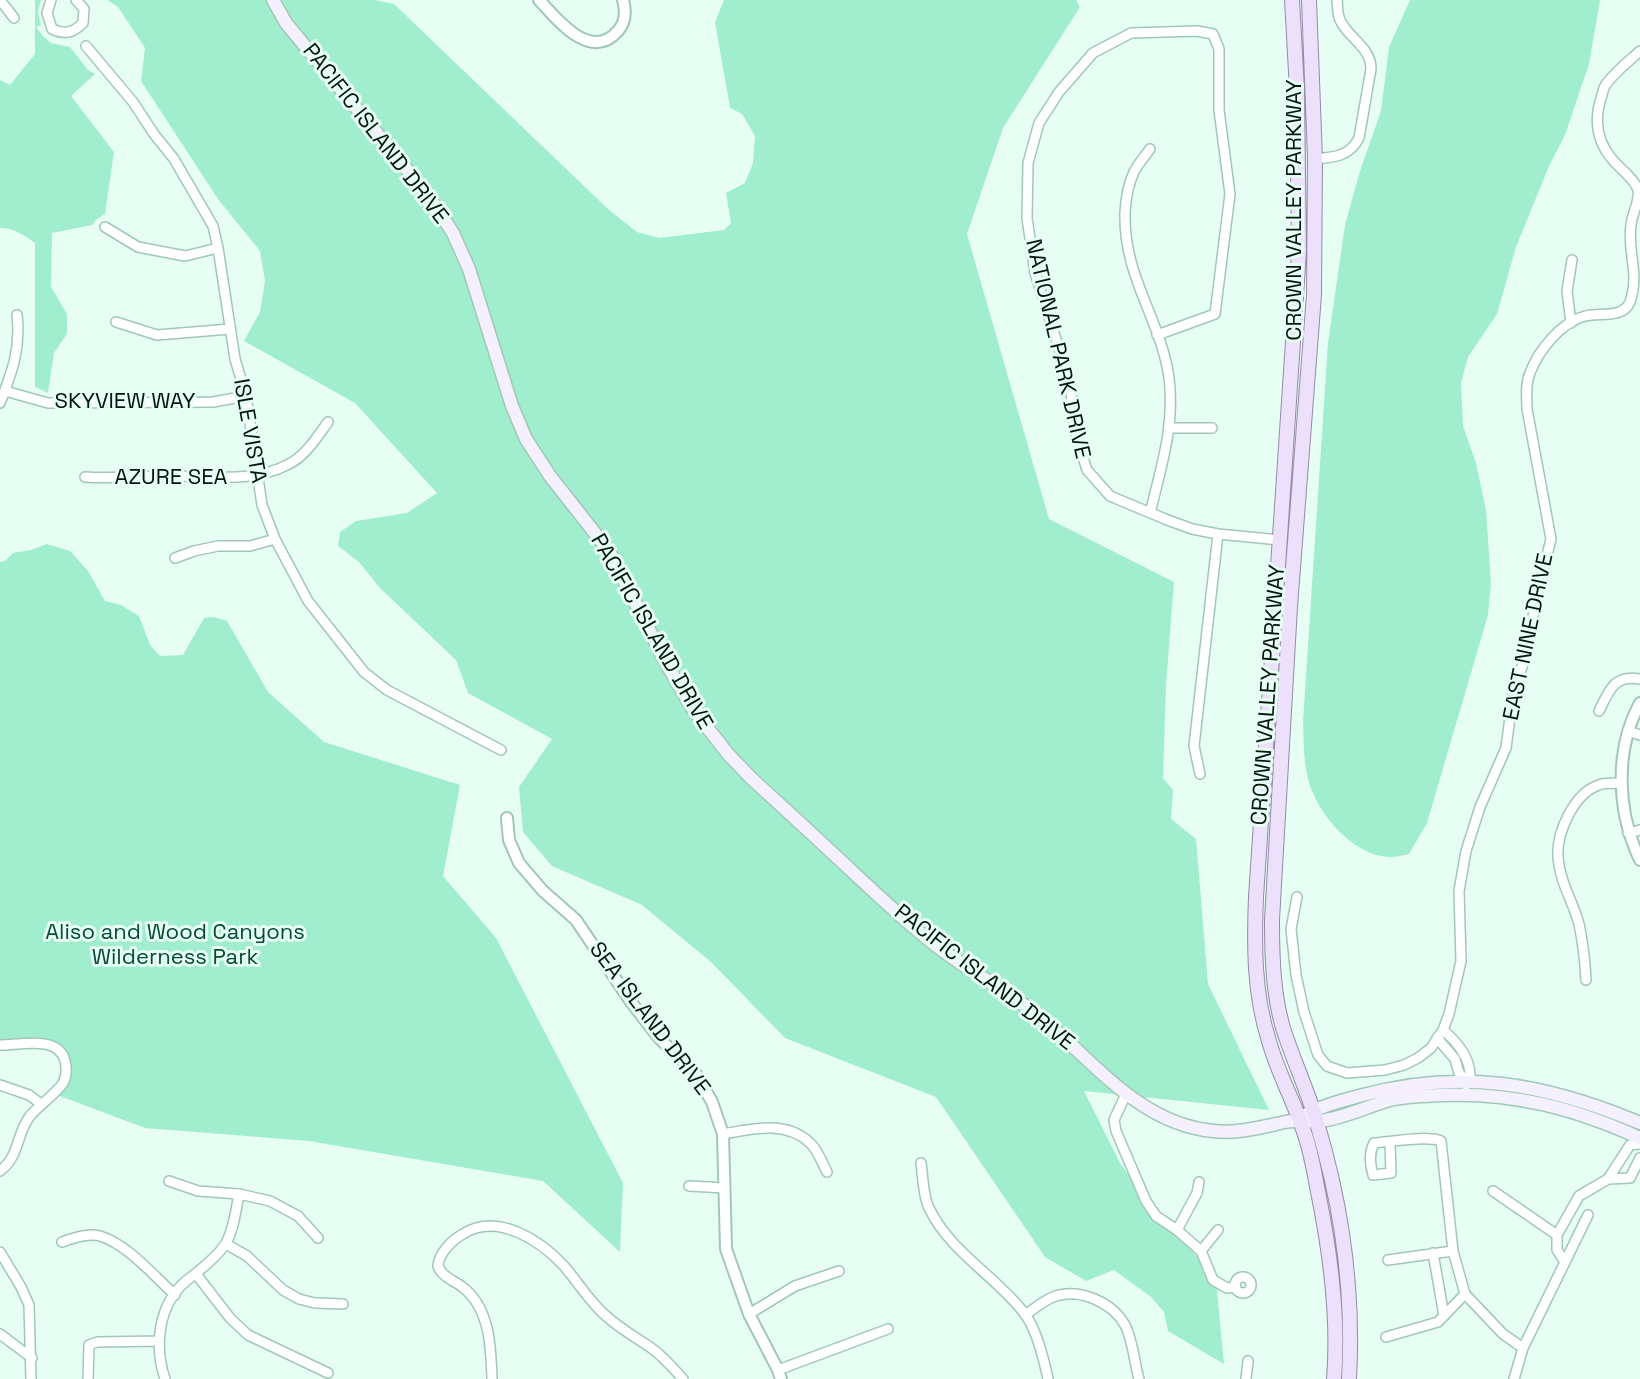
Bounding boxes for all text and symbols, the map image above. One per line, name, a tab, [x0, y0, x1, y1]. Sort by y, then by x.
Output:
street label: PACIFIC ISLAND DRIVE	[296, 39, 454, 229]
street label: CROWN VALLEY PARKWAY	[1282, 79, 1308, 341]
street label: NATIONAL PARK DRIVE	[1019, 237, 1095, 461]
street label: ISLE VISTA	[227, 377, 271, 485]
street label: SKYVIEW WAY	[55, 389, 195, 415]
street label: AZURE SEA	[115, 465, 227, 491]
street label: PACIFIC ISLAND DRIVE	[584, 529, 718, 735]
street label: EAST NINE DRIVE	[1498, 551, 1560, 723]
street label: CROWN VALLEY PARKWAY	[1247, 564, 1291, 826]
street label: PACIFIC ISLAND DRIVE	[889, 899, 1079, 1057]
park label: Aliso and Wood Canyons Wilderness Park	[45, 920, 305, 972]
street label: SEA ISLAND DRIVE	[583, 937, 715, 1101]

